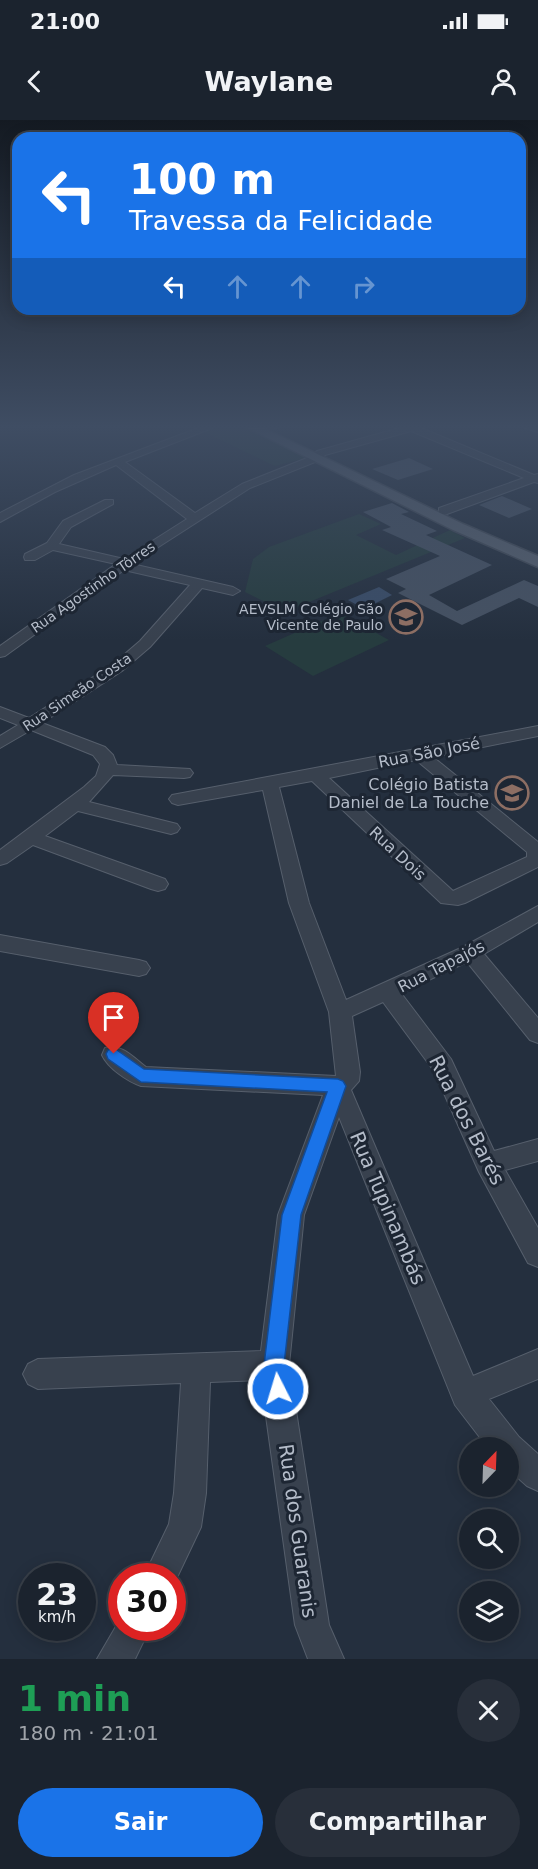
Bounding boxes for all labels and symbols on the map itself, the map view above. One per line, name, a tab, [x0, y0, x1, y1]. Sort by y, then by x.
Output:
street label: Rua Agostinho Tôrres	[28, 538, 158, 636]
school or university icon: AEVSLM Colégio São Vicente de Paulo	[388, 599, 424, 635]
place label: AEVSLM Colégio São Vicente de Paulo	[239, 601, 383, 633]
street label: Rua Simeão Costa	[20, 650, 134, 734]
street label: Rua São José	[377, 733, 481, 772]
place label: Colégio Batista Daniel de La Touche	[328, 775, 489, 812]
school or university icon: Colégio Batista Daniel de La Touche	[494, 775, 530, 811]
street label: Rua Dois	[365, 822, 430, 884]
street label: Rua Tapajós	[395, 936, 488, 996]
pin	[88, 992, 139, 1054]
street label: Rua dos Barés	[424, 1051, 510, 1189]
street label: Rua Tupinambás	[345, 1128, 431, 1288]
position arrow	[246, 1357, 310, 1421]
north arrow	[459, 1437, 519, 1497]
street label: Rua dos Guaranis	[274, 1442, 322, 1620]
speed limit sign: 30	[108, 1563, 186, 1641]

